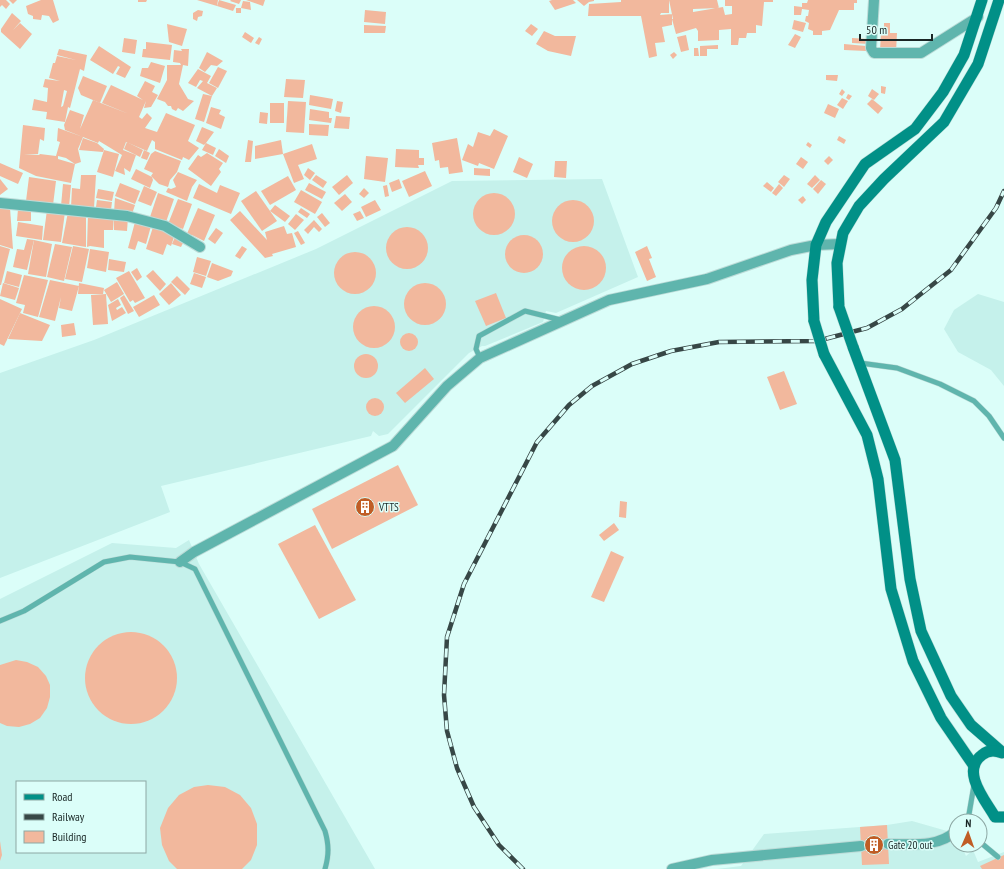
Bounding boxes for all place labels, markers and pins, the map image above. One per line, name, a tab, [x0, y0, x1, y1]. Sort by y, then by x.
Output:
building icon: VTTS	[354, 496, 376, 518]
place label: VTTS	[378, 500, 399, 514]
building icon: Gate 20 out	[863, 834, 885, 856]
place label: Gate 20 out	[888, 838, 932, 852]

